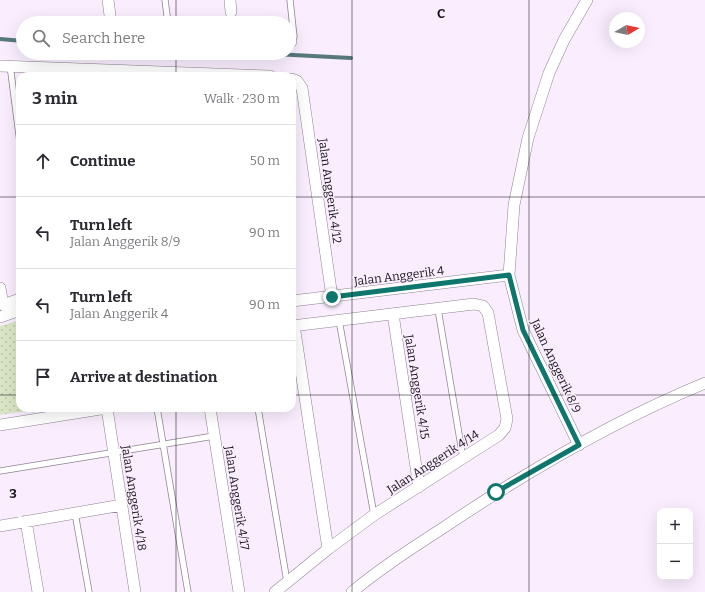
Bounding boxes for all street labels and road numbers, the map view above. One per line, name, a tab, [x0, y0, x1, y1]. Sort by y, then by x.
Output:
street label: Jalan Anggerik 4/12	[316, 137, 344, 244]
street label: Jalan Anggerik 4	[352, 264, 445, 289]
street label: Jalan Anggerik 8/9	[528, 316, 584, 415]
street label: Jalan Anggerik 4/15	[402, 333, 432, 440]
street label: Jalan Anggerik 4/14	[384, 427, 481, 497]
street label: Jalan Anggerik 4/18	[119, 443, 149, 552]
street label: Jalan Anggerik 4/17	[222, 444, 252, 551]

